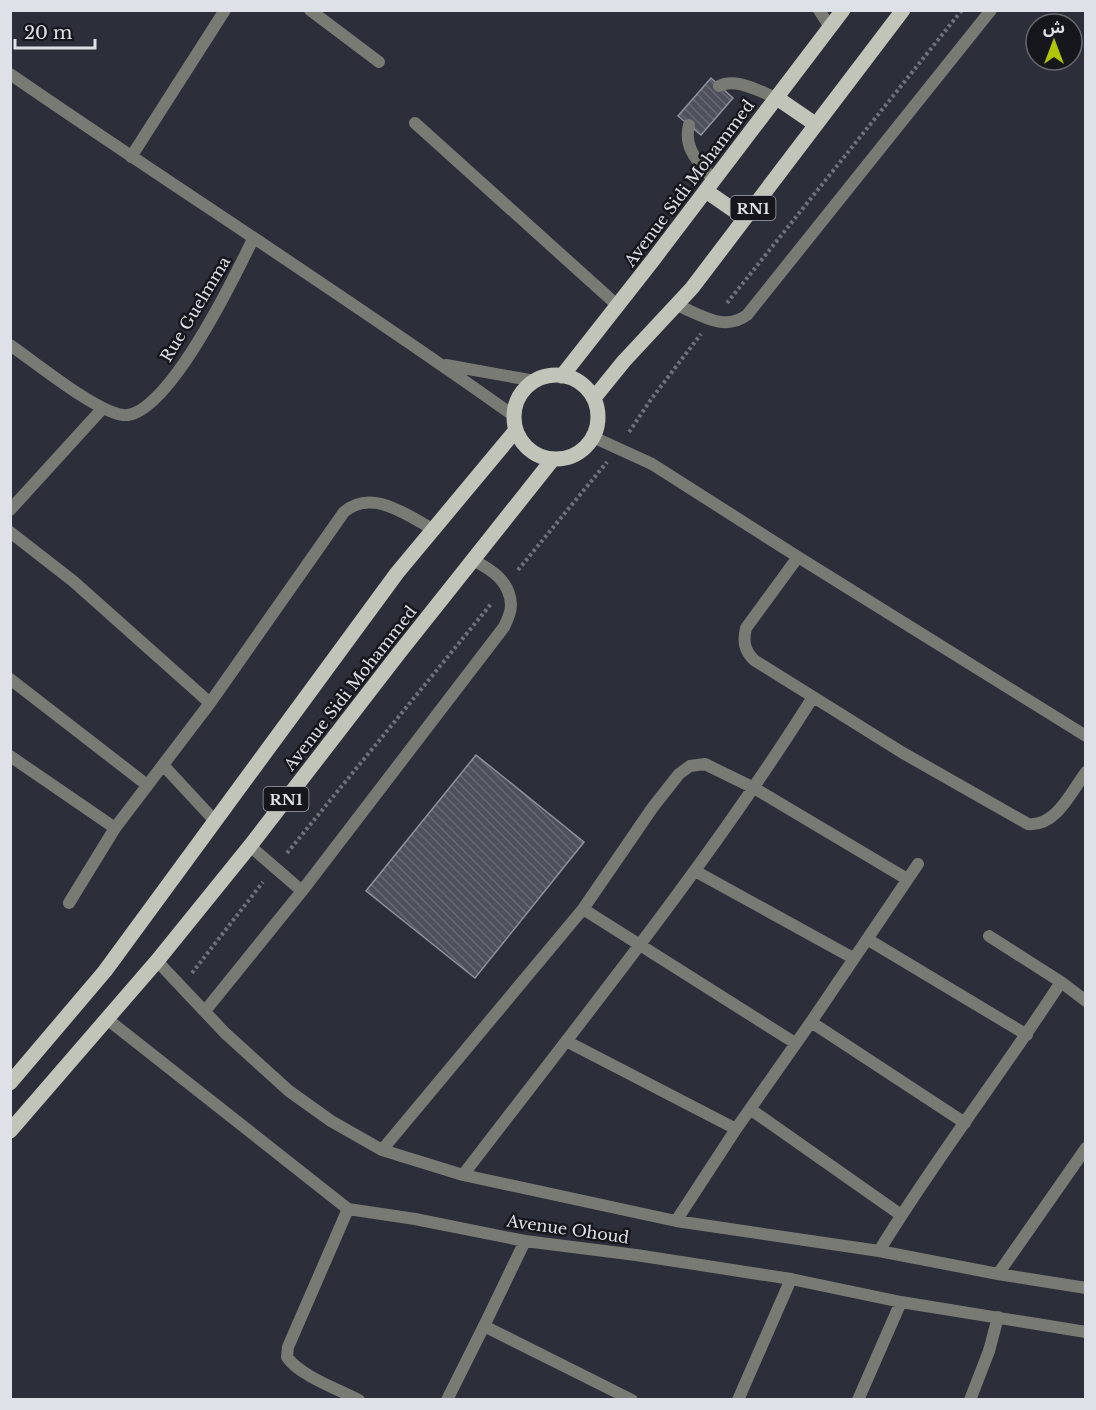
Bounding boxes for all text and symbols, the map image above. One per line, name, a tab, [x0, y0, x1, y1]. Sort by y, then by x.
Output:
scale bar	[15, 12, 94, 50]
north arrow	[1024, 12, 1084, 72]
text: ش	[1043, 17, 1065, 37]
text: 20 m	[24, 22, 72, 44]
street label: Avenue Sidi Mohammed	[619, 95, 758, 271]
road number: RN1	[730, 196, 776, 220]
street label: Rue Guelmma	[156, 253, 234, 365]
street label: Avenue Sidi Mohammed	[279, 601, 421, 775]
road number: RN1	[264, 787, 308, 811]
street label: Avenue Ohoud	[504, 1210, 631, 1248]

